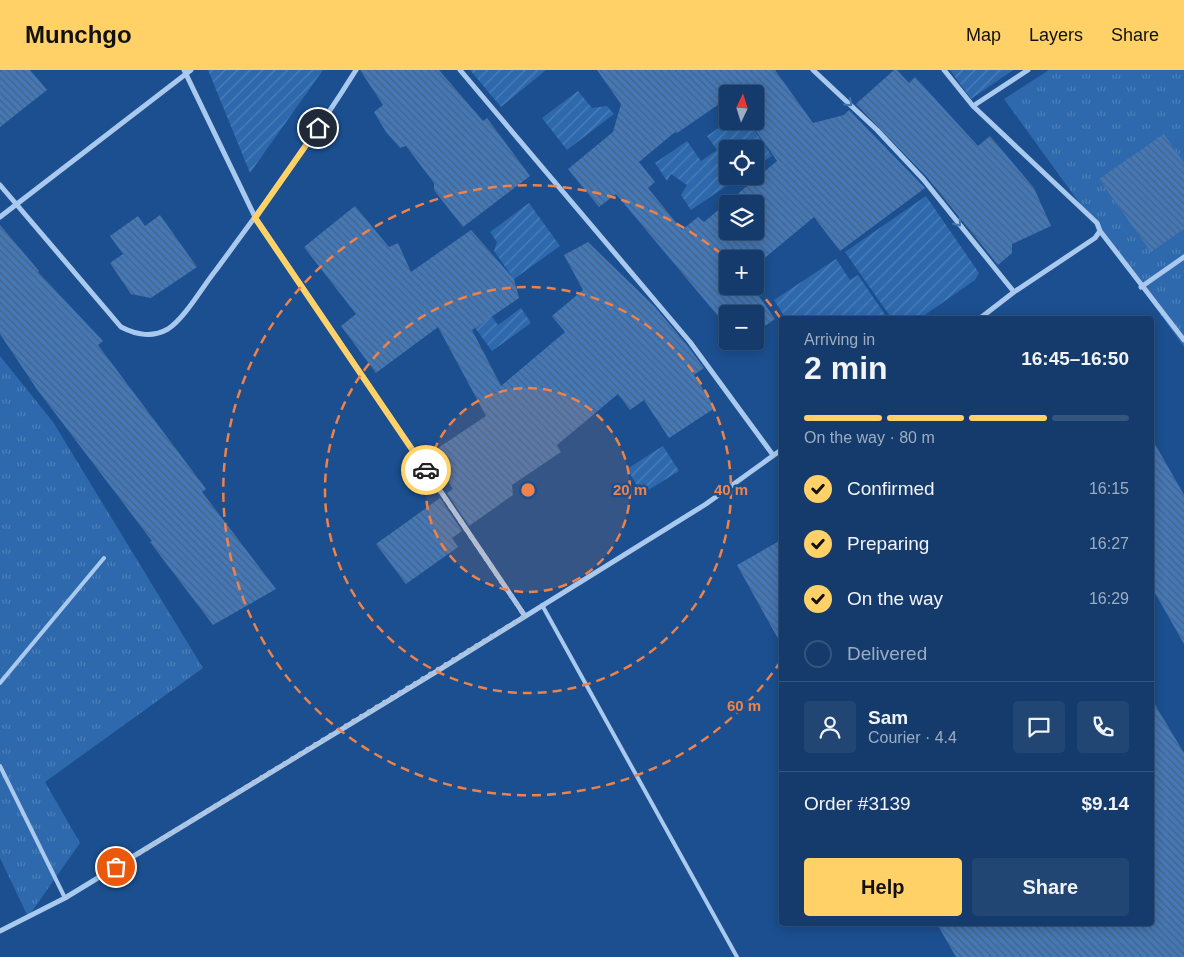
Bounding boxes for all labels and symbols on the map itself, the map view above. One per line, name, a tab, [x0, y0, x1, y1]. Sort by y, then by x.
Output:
north arrow	[719, 85, 764, 130]
one-way arrow	[843, 97, 852, 106]
pin	[297, 107, 339, 149]
one-way arrow	[953, 217, 961, 226]
courier	[401, 445, 451, 495]
centre of rings	[519, 481, 537, 499]
text: 20 m	[613, 481, 647, 498]
text: 40 m	[714, 481, 748, 498]
text: 60 m	[727, 697, 761, 714]
pin	[95, 846, 137, 888]

